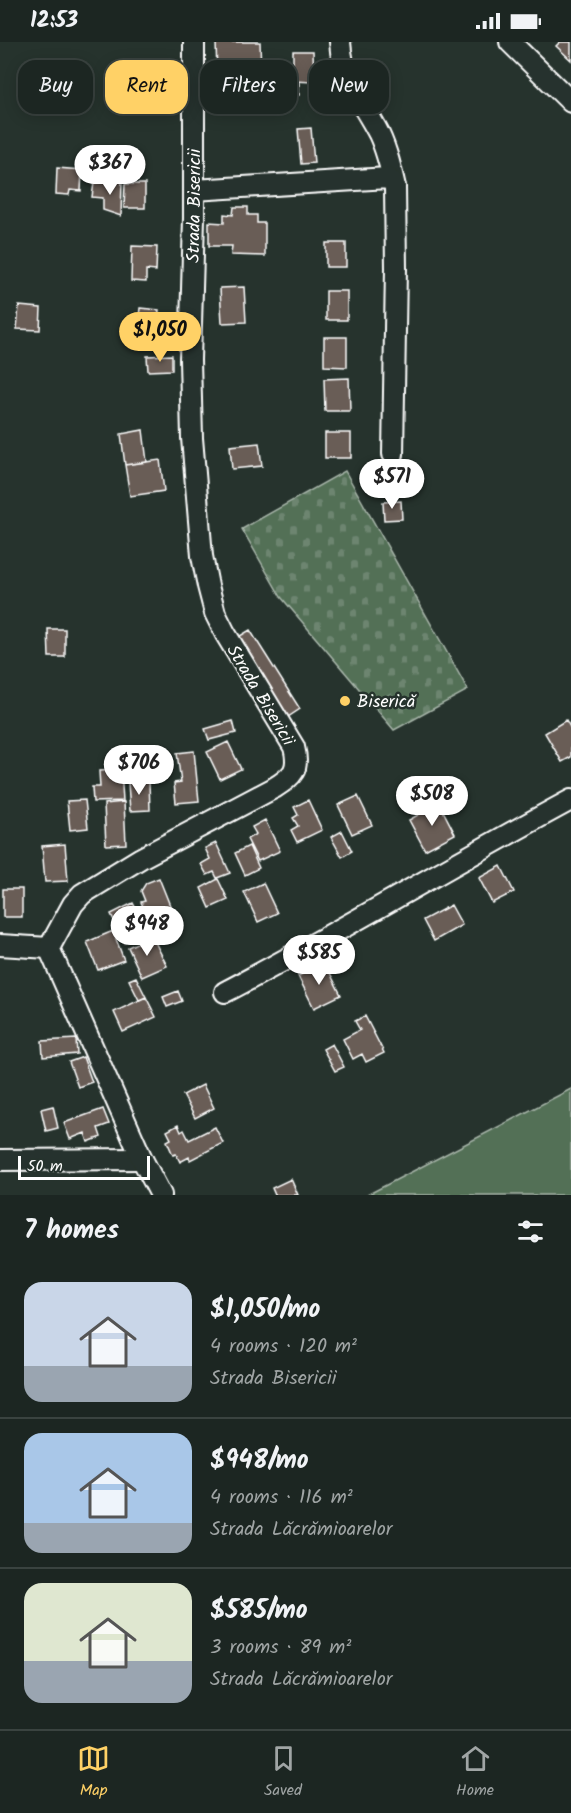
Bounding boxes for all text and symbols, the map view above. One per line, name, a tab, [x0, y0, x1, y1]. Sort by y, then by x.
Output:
text: 12:53	[30, 4, 78, 39]
chip: Buy	[18, 60, 93, 114]
chip: Rent	[105, 60, 188, 114]
chip: Filters	[200, 60, 297, 114]
chip: New	[309, 60, 389, 114]
pin: $367	[74, 145, 146, 196]
text: $367	[88, 148, 132, 180]
street label: Strada Bisericii	[180, 148, 210, 263]
pin: $1,050	[111, 312, 209, 363]
text: $1,050	[133, 315, 187, 347]
pin: $571	[356, 459, 428, 510]
text: $571	[373, 462, 411, 494]
street label: Strada Bisericii	[218, 639, 302, 753]
place label: Biserică	[357, 688, 417, 717]
marker: Biserică	[338, 694, 352, 708]
pin: $706	[103, 745, 175, 796]
text: $706	[118, 748, 160, 780]
pin: $508	[396, 776, 468, 827]
text: $508	[410, 779, 454, 811]
pin: $948	[111, 906, 183, 957]
text: $948	[125, 909, 169, 941]
pin: $585	[283, 935, 355, 986]
text: $585	[297, 938, 341, 970]
scale bar	[18, 1153, 150, 1180]
text: 50 m	[27, 1154, 63, 1179]
text: 7 homes	[24, 1210, 119, 1252]
icon: filters	[514, 1215, 547, 1248]
text: $1,050/mo	[210, 1289, 320, 1331]
icon: home	[72, 1306, 144, 1378]
text: 4 rooms · 120 m²	[210, 1331, 357, 1363]
text: Strada Bisericii	[210, 1363, 337, 1395]
text: $948/mo	[210, 1440, 309, 1482]
icon: home	[72, 1457, 144, 1529]
text: 4 rooms · 116 m²	[210, 1482, 353, 1514]
text: Strada Lăcrămioarelor	[210, 1514, 392, 1546]
text: $585/mo	[210, 1590, 308, 1632]
icon: home	[72, 1607, 144, 1679]
text: 3 rooms · 89 m²	[210, 1632, 351, 1664]
text: Strada Lăcrămioarelor	[210, 1664, 392, 1696]
tab: Map	[77, 1742, 110, 1803]
tab: Saved	[264, 1742, 302, 1803]
tab: Home	[456, 1742, 494, 1803]

